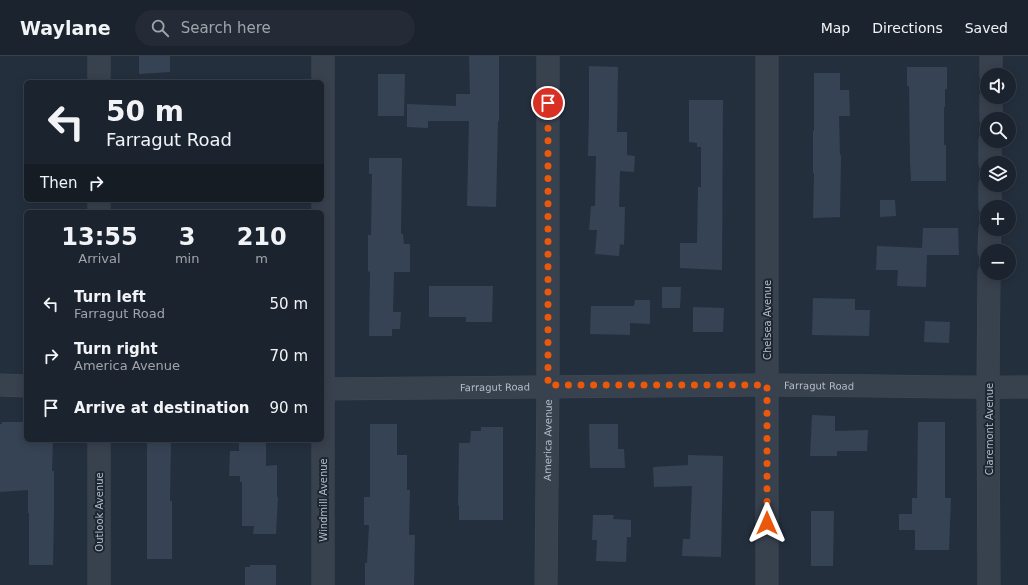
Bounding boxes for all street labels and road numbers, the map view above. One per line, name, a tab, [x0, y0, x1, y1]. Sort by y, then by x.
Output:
street label: Chelsea Avenue	[762, 280, 773, 360]
street label: Farragut Road	[784, 380, 854, 392]
street label: Farragut Road	[460, 381, 530, 393]
street label: Claremont Avenue	[984, 383, 995, 475]
street label: America Avenue	[542, 399, 554, 481]
street label: Windmill Avenue	[318, 458, 329, 542]
street label: Outlook Avenue	[94, 472, 105, 552]

